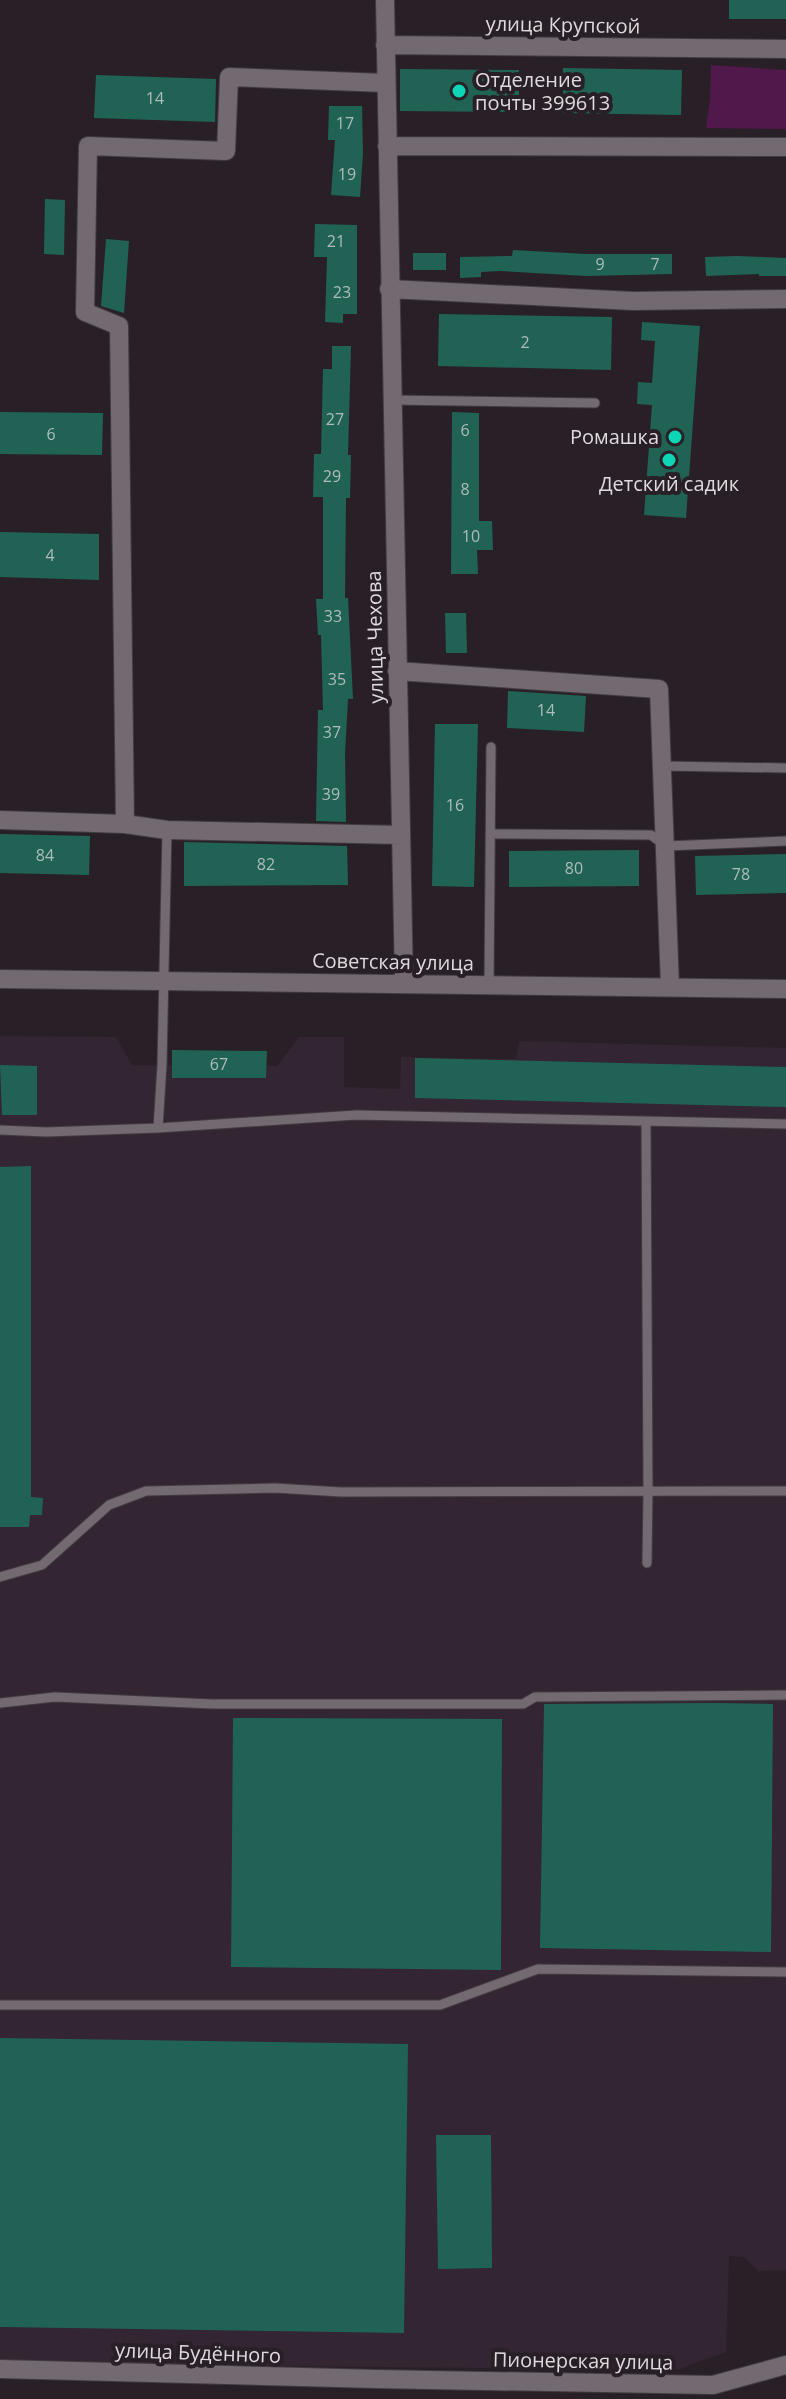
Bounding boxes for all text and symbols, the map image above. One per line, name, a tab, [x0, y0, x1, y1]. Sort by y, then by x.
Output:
street label: улица Крупской	[486, 10, 640, 39]
place label: Отделение почты 399613	[475, 66, 610, 116]
marker: Отделение почты 399613	[450, 82, 468, 100]
house number: 14	[146, 87, 164, 109]
house number: 17	[336, 112, 354, 134]
house number: 19	[338, 163, 356, 185]
house number: 21	[327, 230, 345, 252]
house number: 9	[595, 253, 605, 275]
house number: 7	[650, 253, 660, 275]
house number: 23	[333, 281, 351, 303]
house number: 2	[520, 331, 530, 353]
house number: 27	[326, 408, 344, 430]
house number: 6	[460, 419, 470, 441]
house number: 6	[46, 423, 56, 445]
place label: Ромашка	[570, 423, 659, 450]
marker: Ромашка	[666, 428, 684, 446]
marker: Детский садик	[660, 451, 678, 469]
house number: 29	[323, 465, 341, 487]
place label: Детский садик	[599, 470, 740, 497]
house number: 8	[460, 478, 470, 500]
house number: 10	[462, 525, 480, 547]
house number: 4	[45, 544, 55, 566]
street label: улица Чехова	[360, 570, 389, 704]
house number: 33	[324, 605, 342, 627]
house number: 35	[328, 668, 346, 690]
house number: 14	[537, 699, 555, 721]
house number: 37	[323, 721, 341, 743]
house number: 39	[322, 783, 340, 805]
house number: 16	[446, 794, 464, 816]
house number: 84	[36, 844, 54, 866]
house number: 82	[257, 853, 275, 875]
house number: 80	[565, 857, 583, 879]
house number: 78	[732, 863, 750, 885]
street label: Советская улица	[312, 947, 474, 976]
house number: 67	[210, 1053, 228, 1075]
street label: улица Будённого	[115, 2336, 281, 2369]
street label: Пионерская улица	[493, 2345, 674, 2376]

